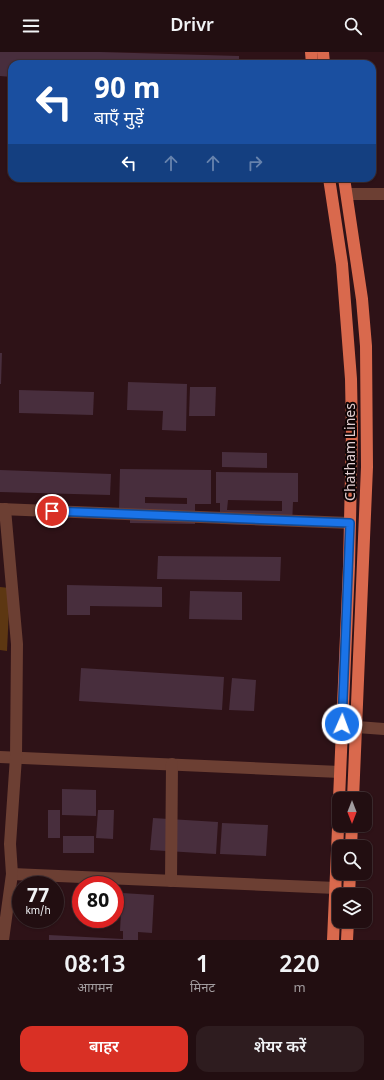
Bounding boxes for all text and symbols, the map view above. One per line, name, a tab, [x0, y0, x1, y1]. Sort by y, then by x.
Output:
icon: menu	[20, 15, 42, 37]
text: Drivr	[170, 15, 214, 38]
icon: search	[342, 15, 364, 37]
text: 90 m	[94, 73, 160, 109]
icon: left	[28, 76, 80, 128]
text: बाएँ मुड़ें	[94, 108, 144, 131]
icon: left	[118, 152, 140, 174]
icon: ahead	[160, 152, 182, 174]
icon: ahead	[202, 152, 224, 174]
icon: right	[244, 152, 266, 174]
street label: Chatham Lines	[342, 403, 361, 501]
pin	[35, 494, 69, 528]
icon: arrive	[41, 500, 63, 522]
position arrow	[321, 703, 363, 745]
north arrow	[332, 792, 372, 832]
map controls	[332, 792, 372, 928]
button: search	[332, 840, 372, 880]
speed limit sign: 80	[72, 876, 124, 928]
text: 77	[27, 884, 49, 910]
button: layers	[332, 888, 372, 928]
text: km/h	[25, 905, 51, 918]
text: 08:13	[64, 950, 126, 982]
text: 1	[196, 950, 209, 982]
text: 220	[279, 950, 320, 982]
text: आगमन	[77, 980, 113, 997]
text: मिनट	[190, 980, 215, 997]
text: m	[293, 980, 306, 997]
button: बाहर	[20, 1026, 188, 1072]
button: शेयर करें	[196, 1026, 364, 1072]

